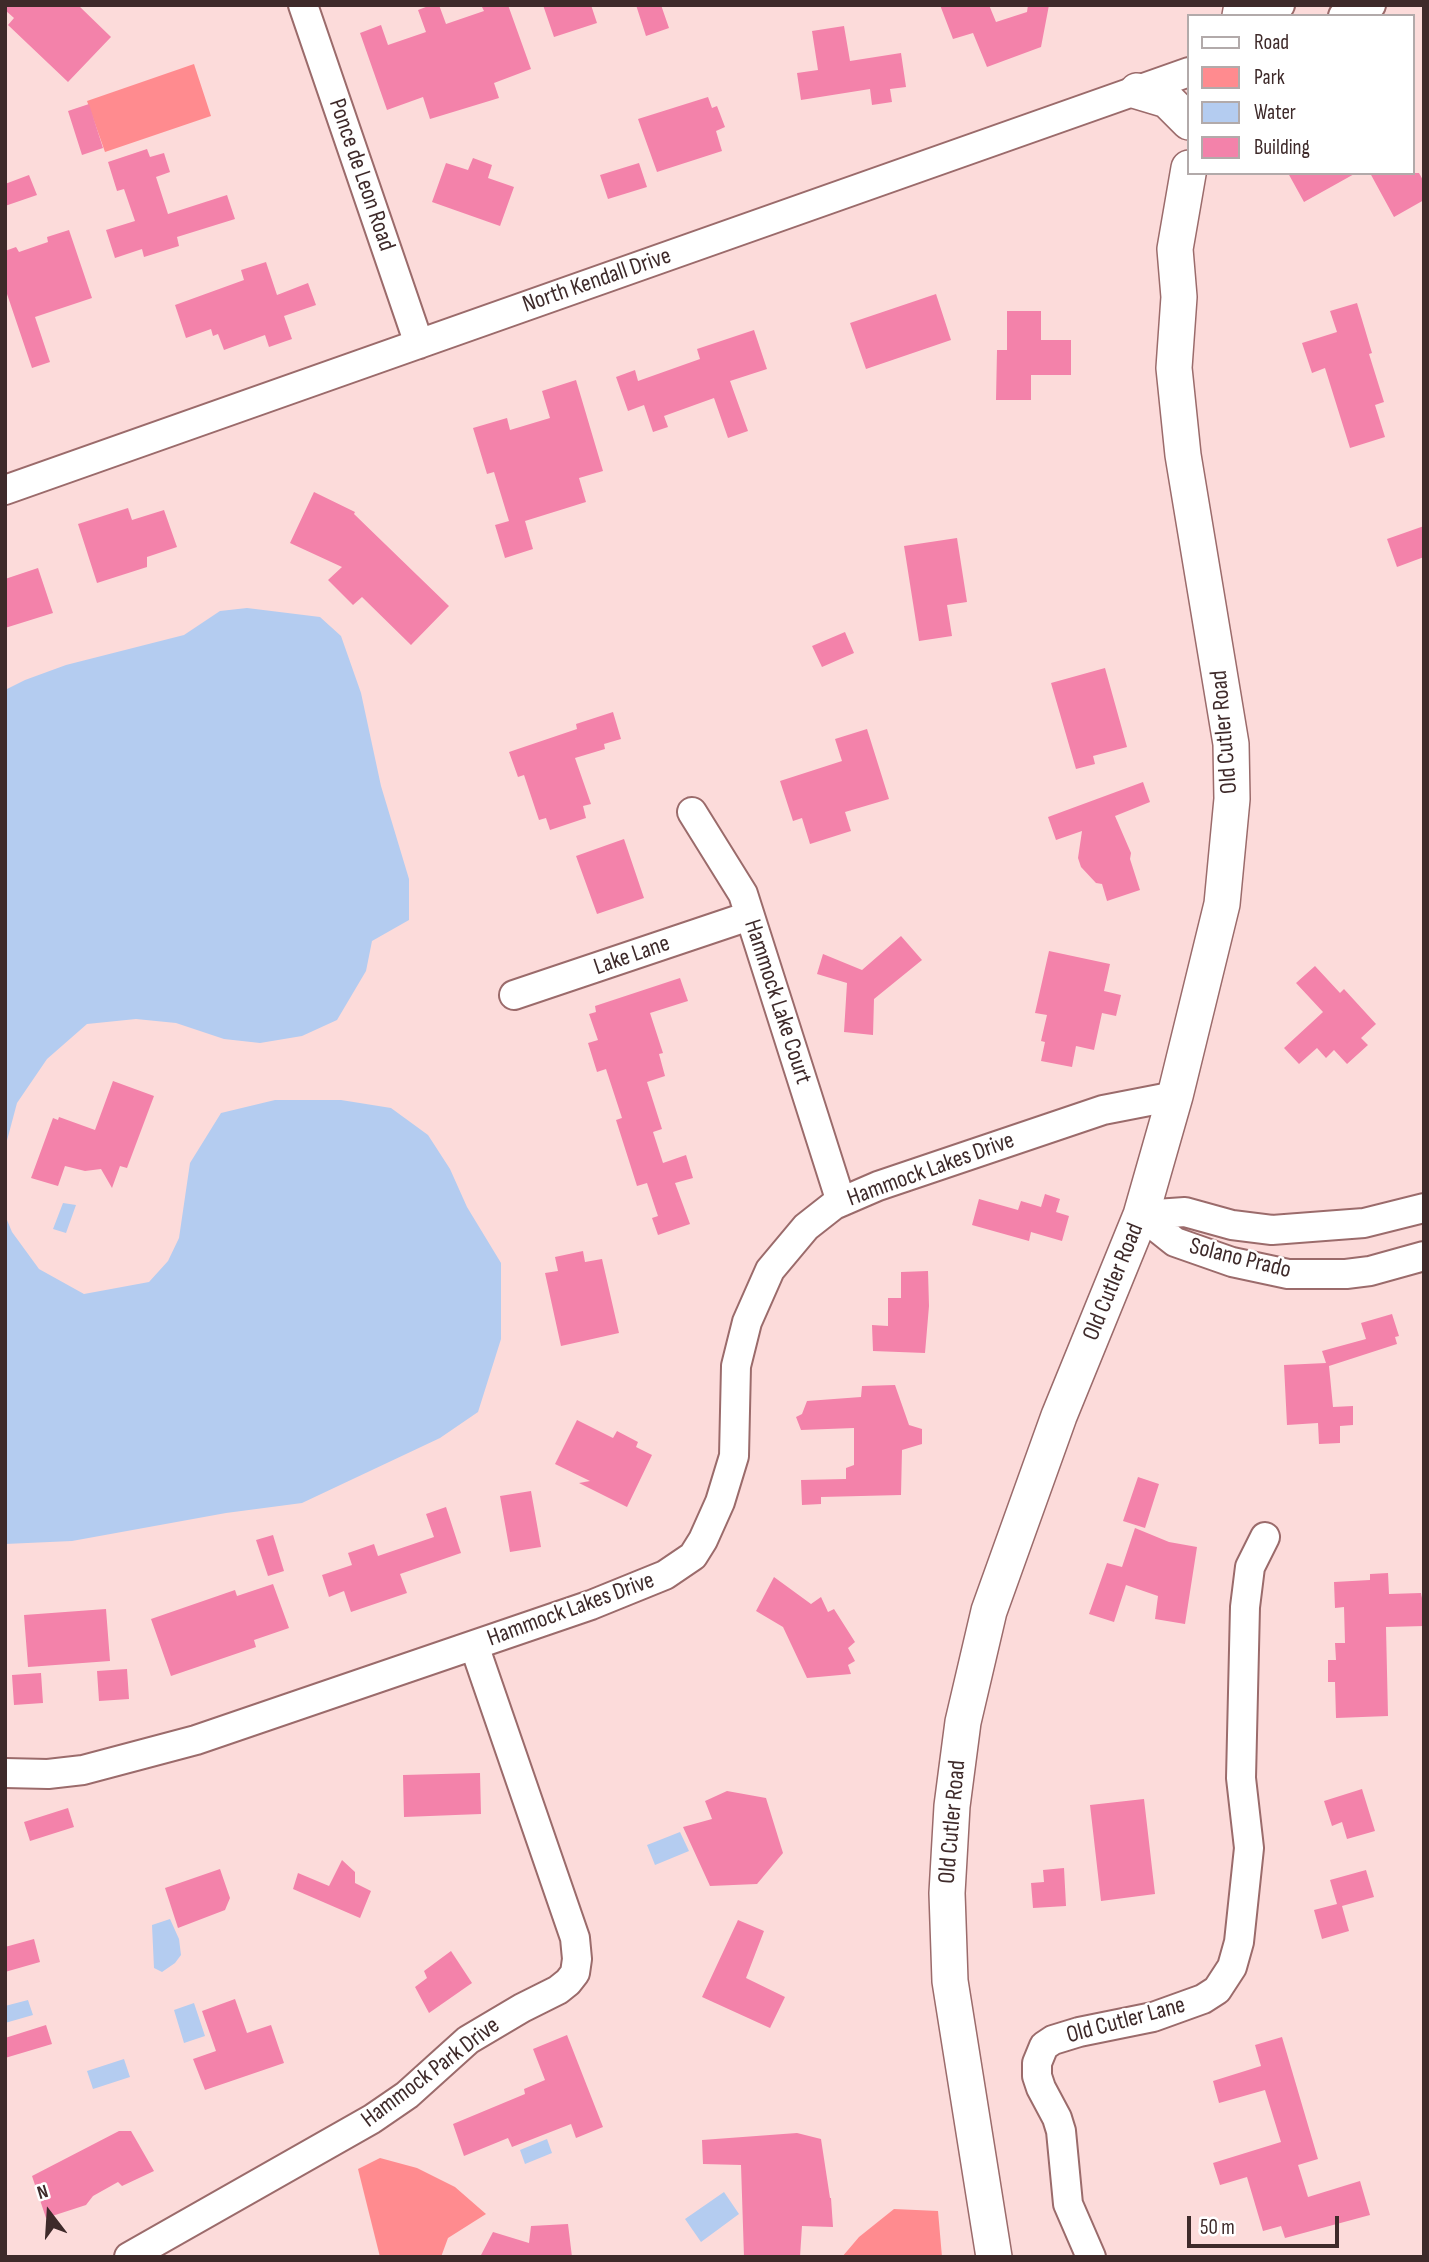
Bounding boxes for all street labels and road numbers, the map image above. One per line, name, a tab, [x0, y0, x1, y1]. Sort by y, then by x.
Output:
street label: Ponce de Leon Road	[321, 95, 401, 255]
street label: North Kendall Drive	[519, 242, 675, 320]
street label: Old Cutler Road	[1205, 669, 1245, 795]
street label: Hammock Lake Court	[737, 916, 817, 1088]
street label: Lake Lane	[590, 930, 674, 982]
street label: Hammock Lakes Drive	[844, 1126, 1018, 1214]
street label: Old Cutler Road	[1077, 1219, 1151, 1345]
street label: Solano Prado	[1186, 1232, 1294, 1286]
street label: Hammock Lakes Drive	[484, 1566, 658, 1654]
street label: Old Cutler Road	[933, 1759, 973, 1885]
street label: Old Cutler Lane	[1063, 1991, 1189, 2051]
street label: Hammock Park Drive	[356, 2012, 506, 2134]

